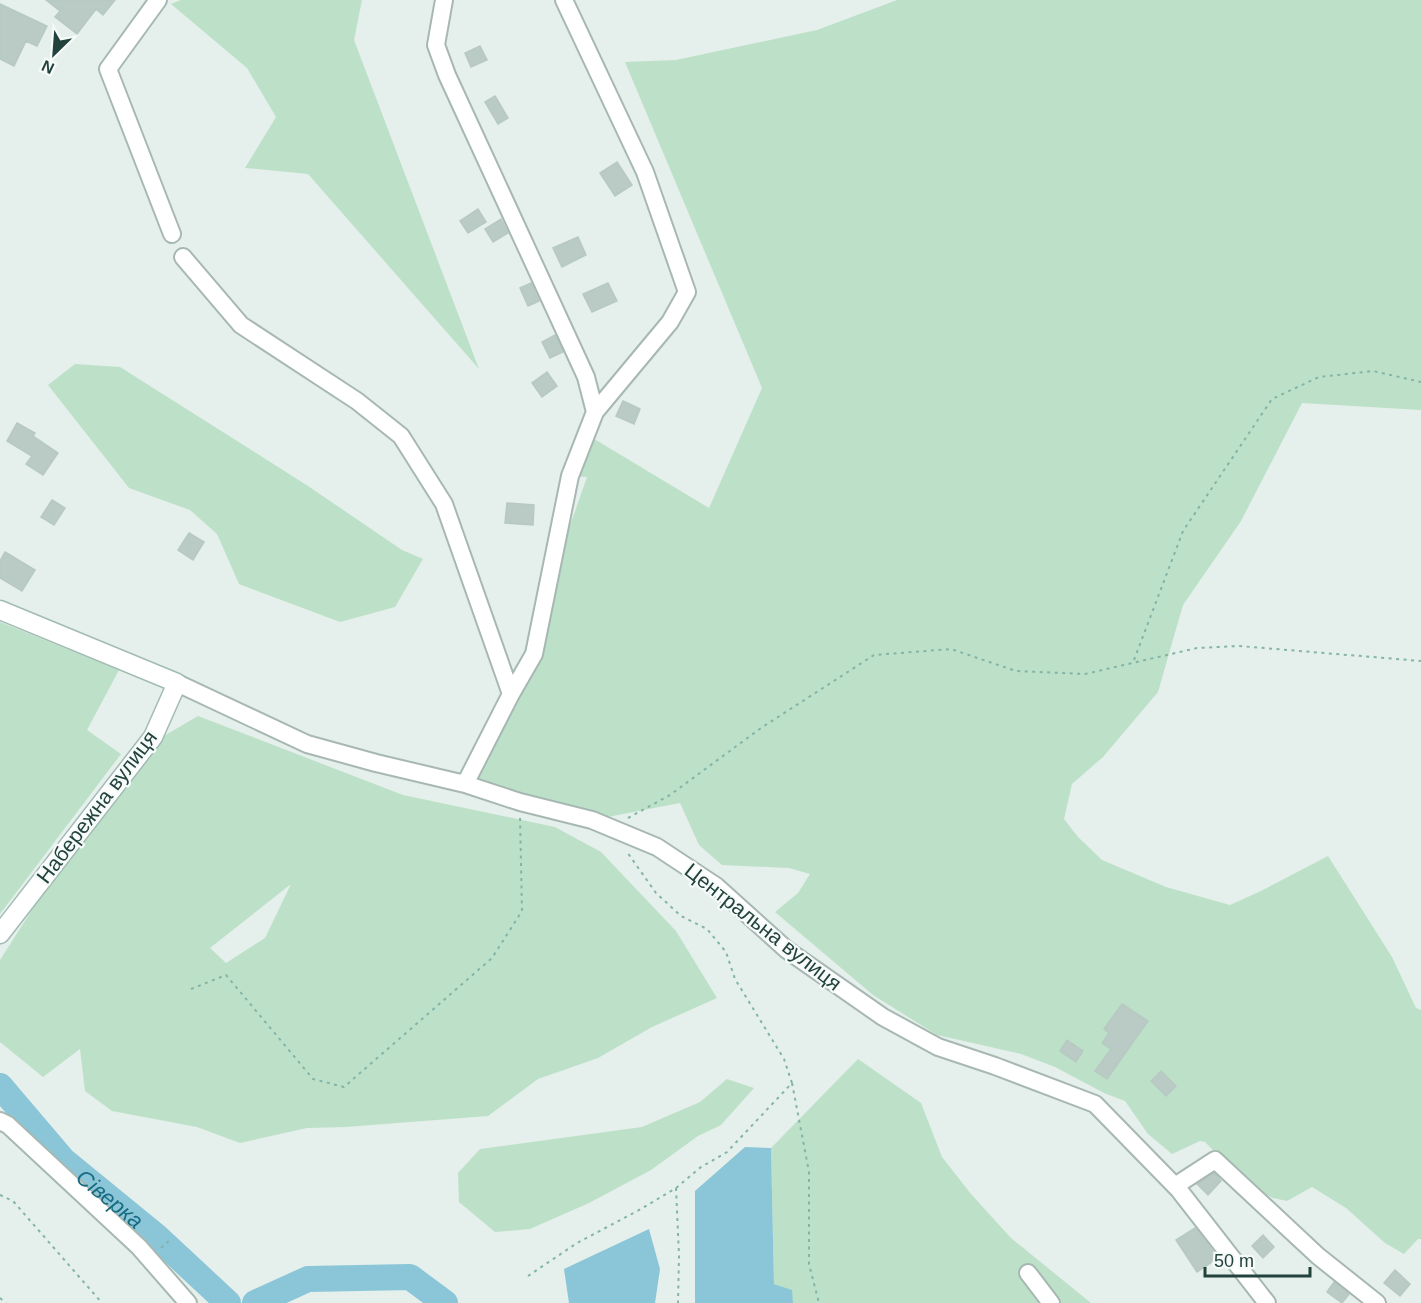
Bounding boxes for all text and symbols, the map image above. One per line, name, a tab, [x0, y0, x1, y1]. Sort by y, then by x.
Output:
north arrow	[24, 24, 84, 84]
text: N	[39, 57, 57, 77]
street label: Набережна вулиця	[32, 726, 161, 887]
street label: Центральна вулиця	[680, 858, 846, 995]
water label: Сіверка	[71, 1164, 148, 1234]
scale bar	[1205, 1240, 1310, 1278]
text: 50 m	[1214, 1251, 1254, 1271]

